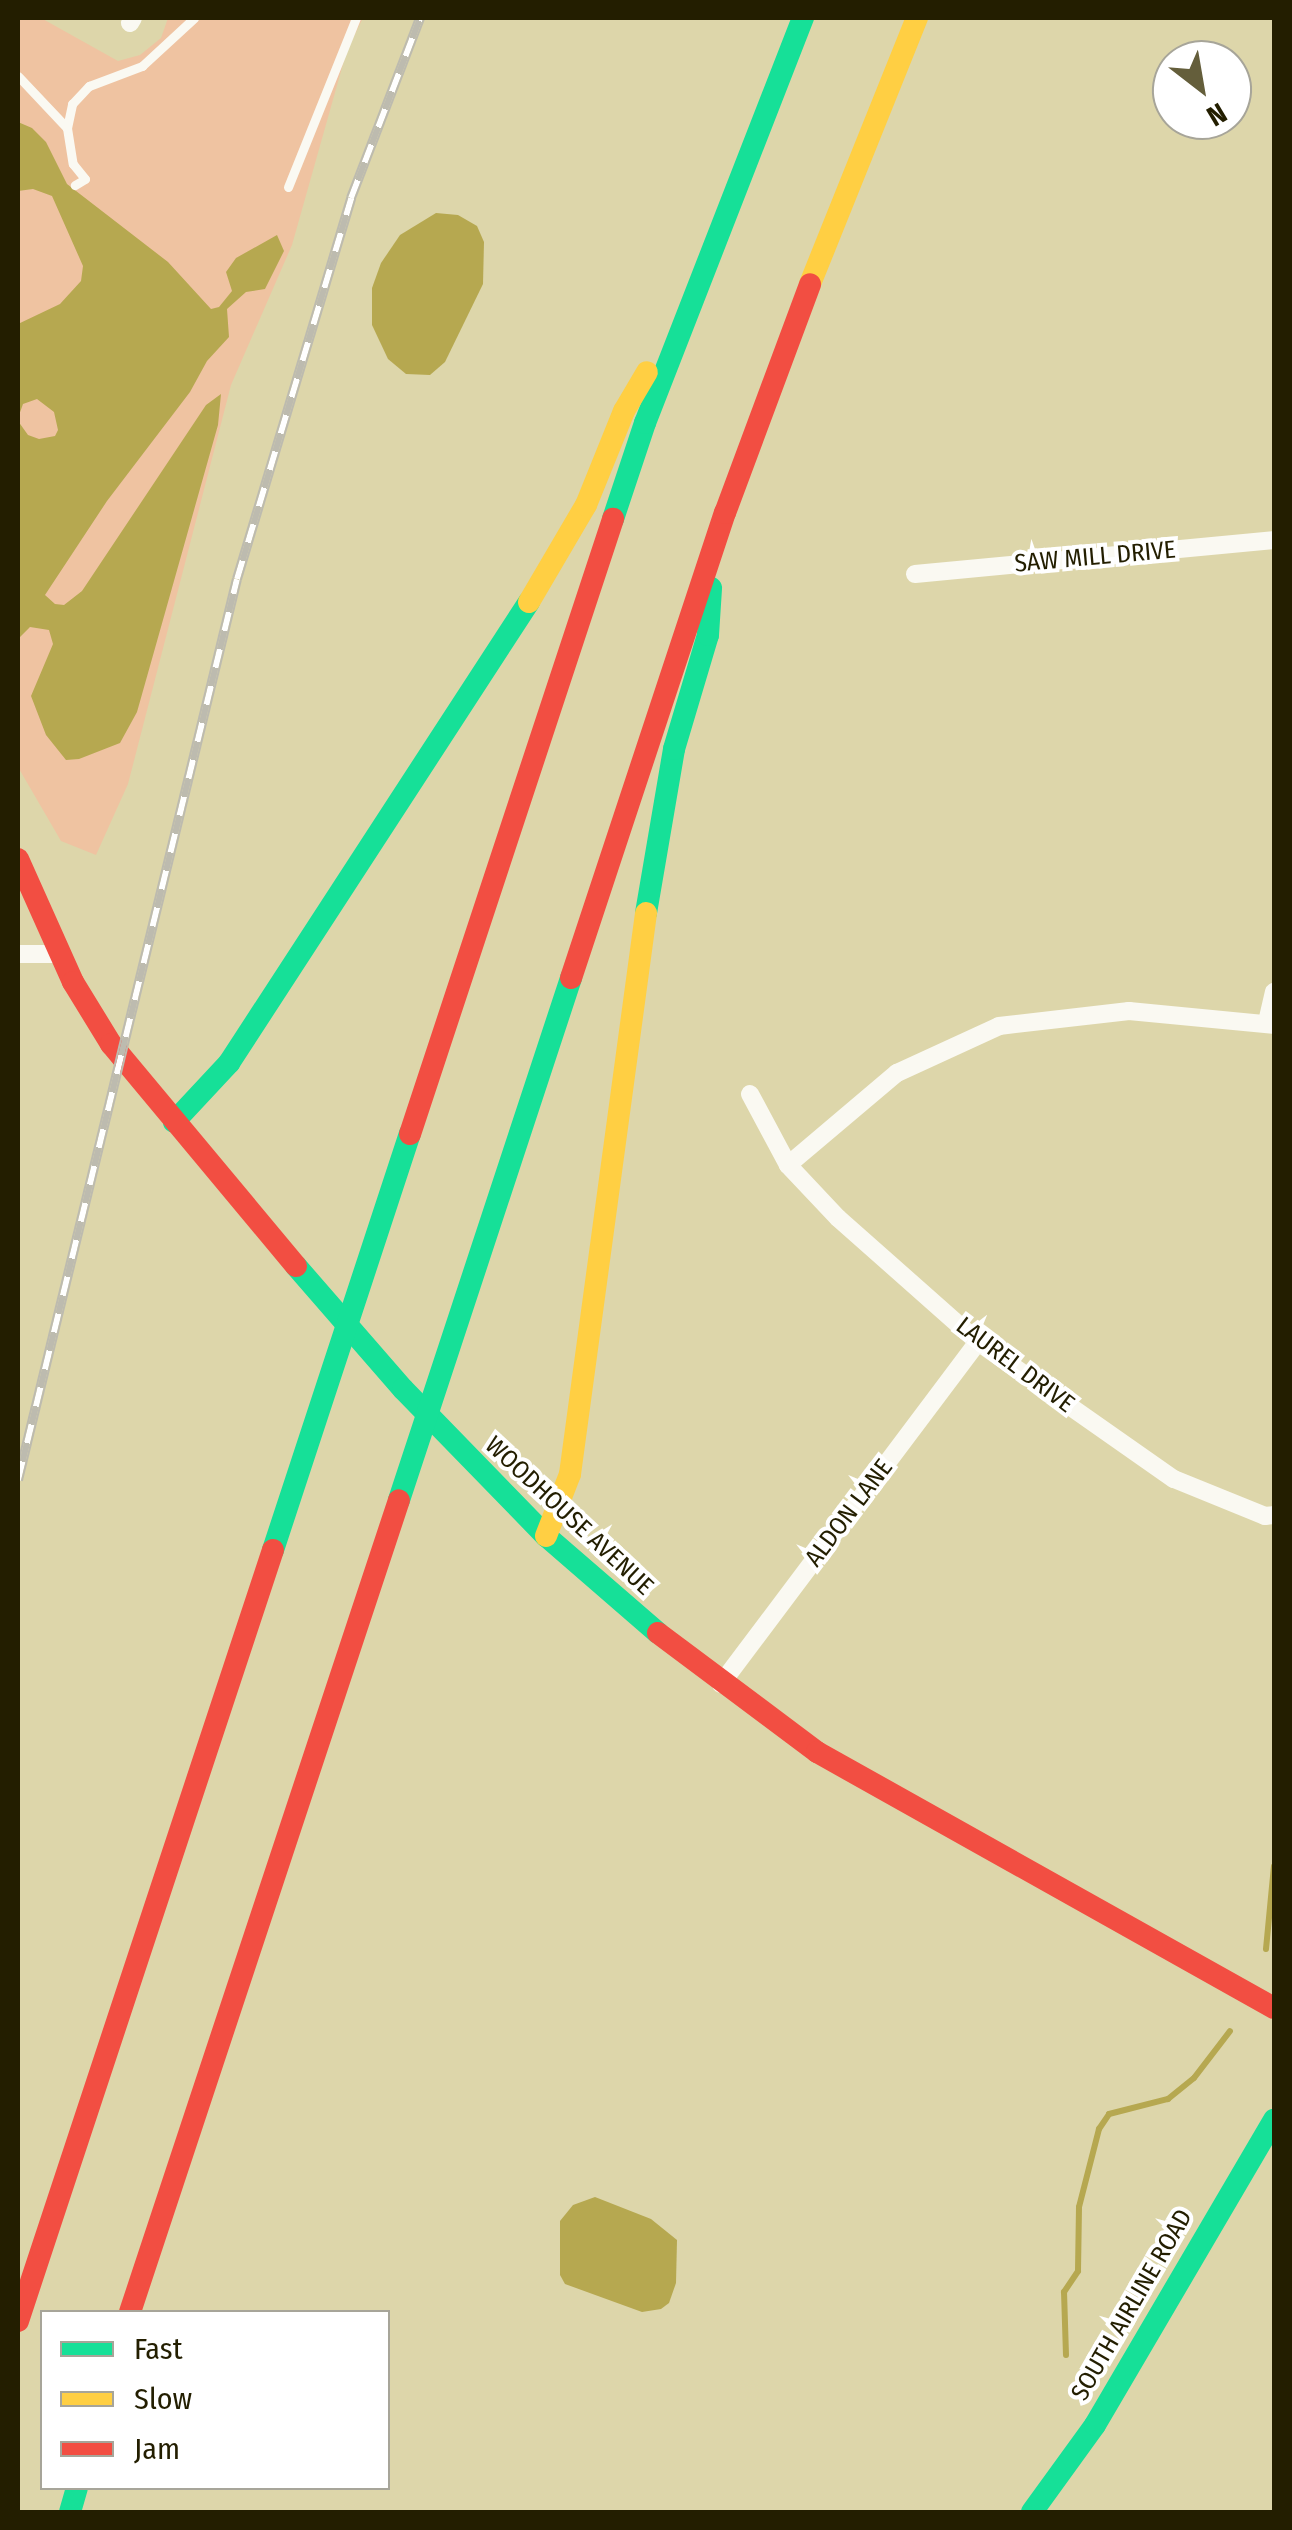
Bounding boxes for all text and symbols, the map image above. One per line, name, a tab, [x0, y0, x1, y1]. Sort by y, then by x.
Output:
north arrow	[1152, 40, 1252, 140]
text: N	[1201, 96, 1232, 133]
street label: SAW MILL DRIVE	[1013, 535, 1177, 579]
street label: LAUREL DRIVE	[950, 1311, 1080, 1419]
street label: WOODHOUSE AVENUE	[479, 1430, 659, 1602]
street label: ALDON LANE	[799, 1453, 899, 1573]
street label: SOUTH AIRLINE ROAD	[1065, 2204, 1199, 2406]
legend	[40, 2310, 390, 2490]
text: Fast	[134, 2331, 182, 2367]
text: Slow	[134, 2381, 192, 2417]
text: Jam	[134, 2431, 180, 2467]

